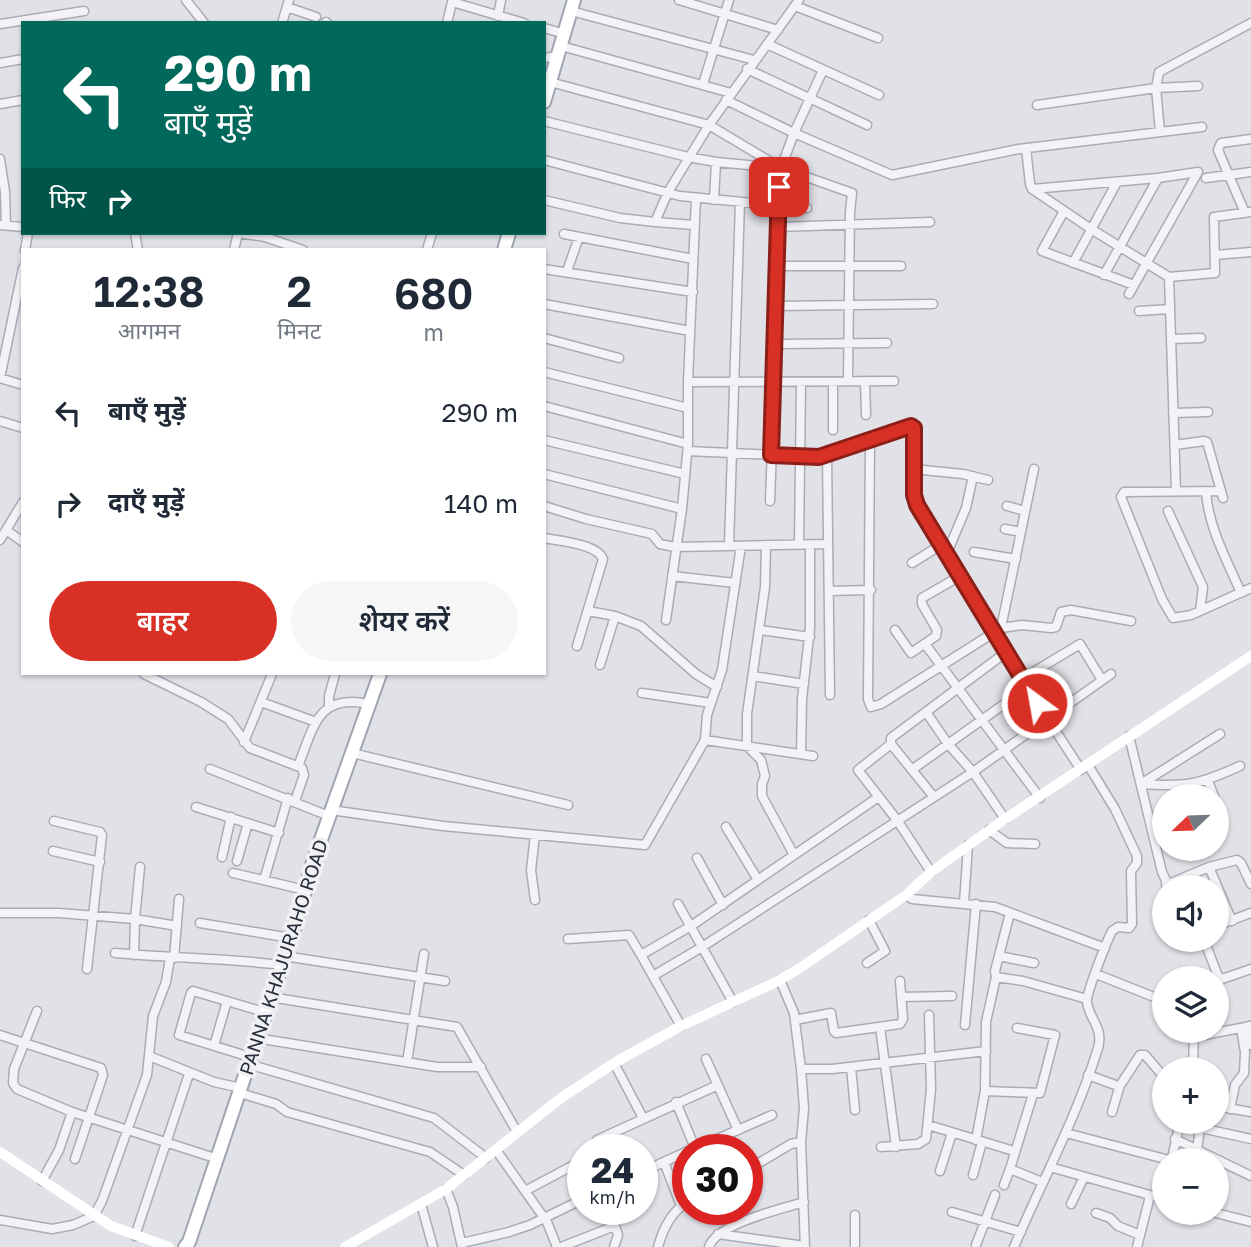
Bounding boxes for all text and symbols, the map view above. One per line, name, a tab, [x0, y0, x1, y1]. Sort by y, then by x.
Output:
text: 290 m	[164, 43, 312, 102]
icon: left	[49, 49, 140, 140]
text: बाएँ मुड़ें	[164, 103, 253, 141]
pin	[749, 157, 809, 217]
icon: arrive	[760, 168, 798, 206]
icon: right	[100, 182, 138, 220]
text: फिर	[49, 183, 86, 214]
text: 12:38	[94, 266, 205, 316]
text: 2	[287, 266, 312, 316]
text: 680	[394, 268, 473, 318]
text: आगमन	[118, 316, 181, 344]
text: मिनट	[277, 316, 321, 344]
text: m	[424, 318, 444, 346]
icon: left	[49, 394, 87, 432]
text: बाएँ मुड़ें	[108, 395, 186, 426]
text: 290 m	[442, 397, 518, 428]
icon: right	[49, 485, 87, 523]
text: दाएँ मुड़ें	[108, 486, 184, 517]
text: 140 m	[444, 488, 518, 519]
button: बाहर	[49, 581, 277, 661]
button: शेयर करें	[291, 581, 518, 661]
position arrow	[1000, 666, 1074, 740]
north arrow	[1152, 784, 1228, 861]
map controls	[1152, 784, 1229, 1225]
street label: PANNA KHAJURAHO ROAD	[234, 836, 332, 1078]
button: sound	[1152, 875, 1229, 952]
button: layers	[1152, 966, 1229, 1043]
button: +	[1152, 1057, 1229, 1134]
speed limit sign: 30	[672, 1134, 763, 1225]
button: −	[1152, 1148, 1229, 1225]
text: 24	[591, 1149, 634, 1191]
text: km/h	[590, 1186, 635, 1208]

